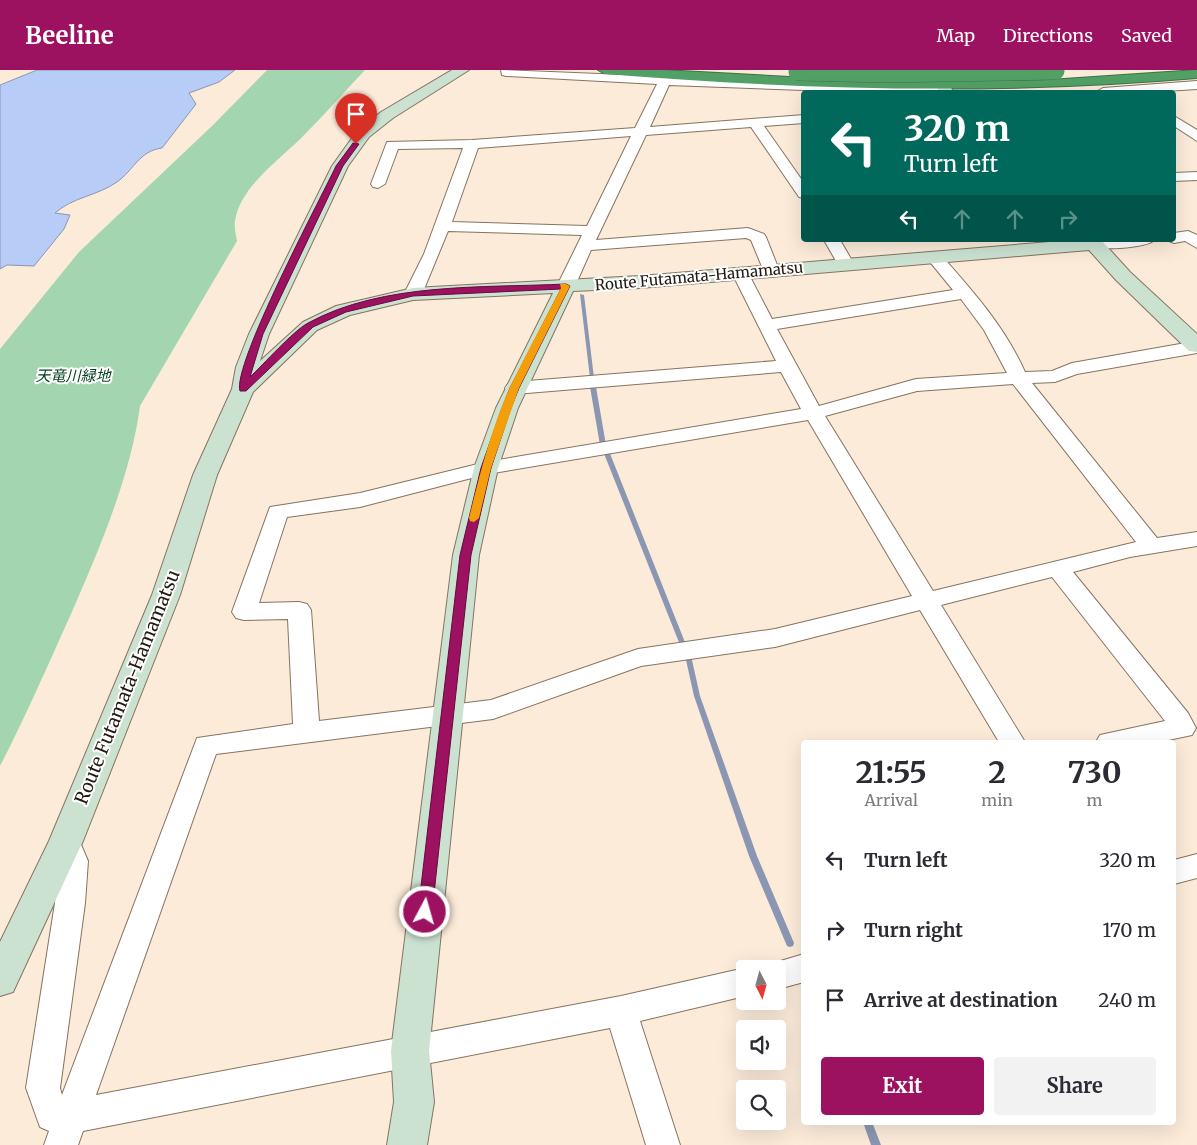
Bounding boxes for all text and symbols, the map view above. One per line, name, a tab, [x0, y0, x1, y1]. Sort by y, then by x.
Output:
text: Beeline	[25, 20, 114, 51]
text: Map	[937, 24, 975, 47]
text: Directions	[1003, 24, 1093, 47]
text: Saved	[1121, 24, 1172, 47]
pin	[335, 93, 377, 144]
icon: arrive	[342, 100, 370, 128]
text: 320 m	[904, 107, 1010, 151]
icon: left	[821, 110, 886, 175]
text: Turn left	[904, 150, 998, 178]
icon: left	[895, 205, 923, 233]
icon: ahead	[948, 205, 976, 233]
icon: ahead	[1001, 205, 1029, 233]
icon: right	[1054, 205, 1082, 233]
street label: Route Futamata-Hamamatsu	[594, 257, 804, 295]
park label: 天竜川緑地	[35, 366, 112, 385]
street label: Route Futamata-Hamamatsu	[69, 566, 185, 808]
text: 21:55	[855, 753, 927, 791]
text: 2	[988, 753, 1006, 791]
text: 730	[1067, 753, 1122, 791]
text: Arrival	[864, 790, 918, 810]
text: min	[981, 790, 1013, 810]
text: m	[1087, 790, 1102, 810]
icon: left	[821, 846, 849, 874]
text: Turn left	[864, 848, 948, 872]
text: 320 m	[1099, 848, 1156, 872]
position arrow	[398, 885, 450, 937]
icon: right	[821, 916, 849, 944]
text: Turn right	[864, 918, 963, 942]
text: 170 m	[1103, 918, 1156, 942]
north arrow	[736, 960, 786, 1010]
map controls	[736, 960, 786, 1130]
icon: arrive	[821, 986, 849, 1014]
text: Arrive at destination	[864, 988, 1058, 1012]
text: 240 m	[1098, 988, 1156, 1012]
button: sound	[736, 1020, 786, 1070]
button: Exit	[821, 1057, 984, 1115]
button: Share	[994, 1057, 1156, 1115]
button: search	[736, 1080, 786, 1130]

